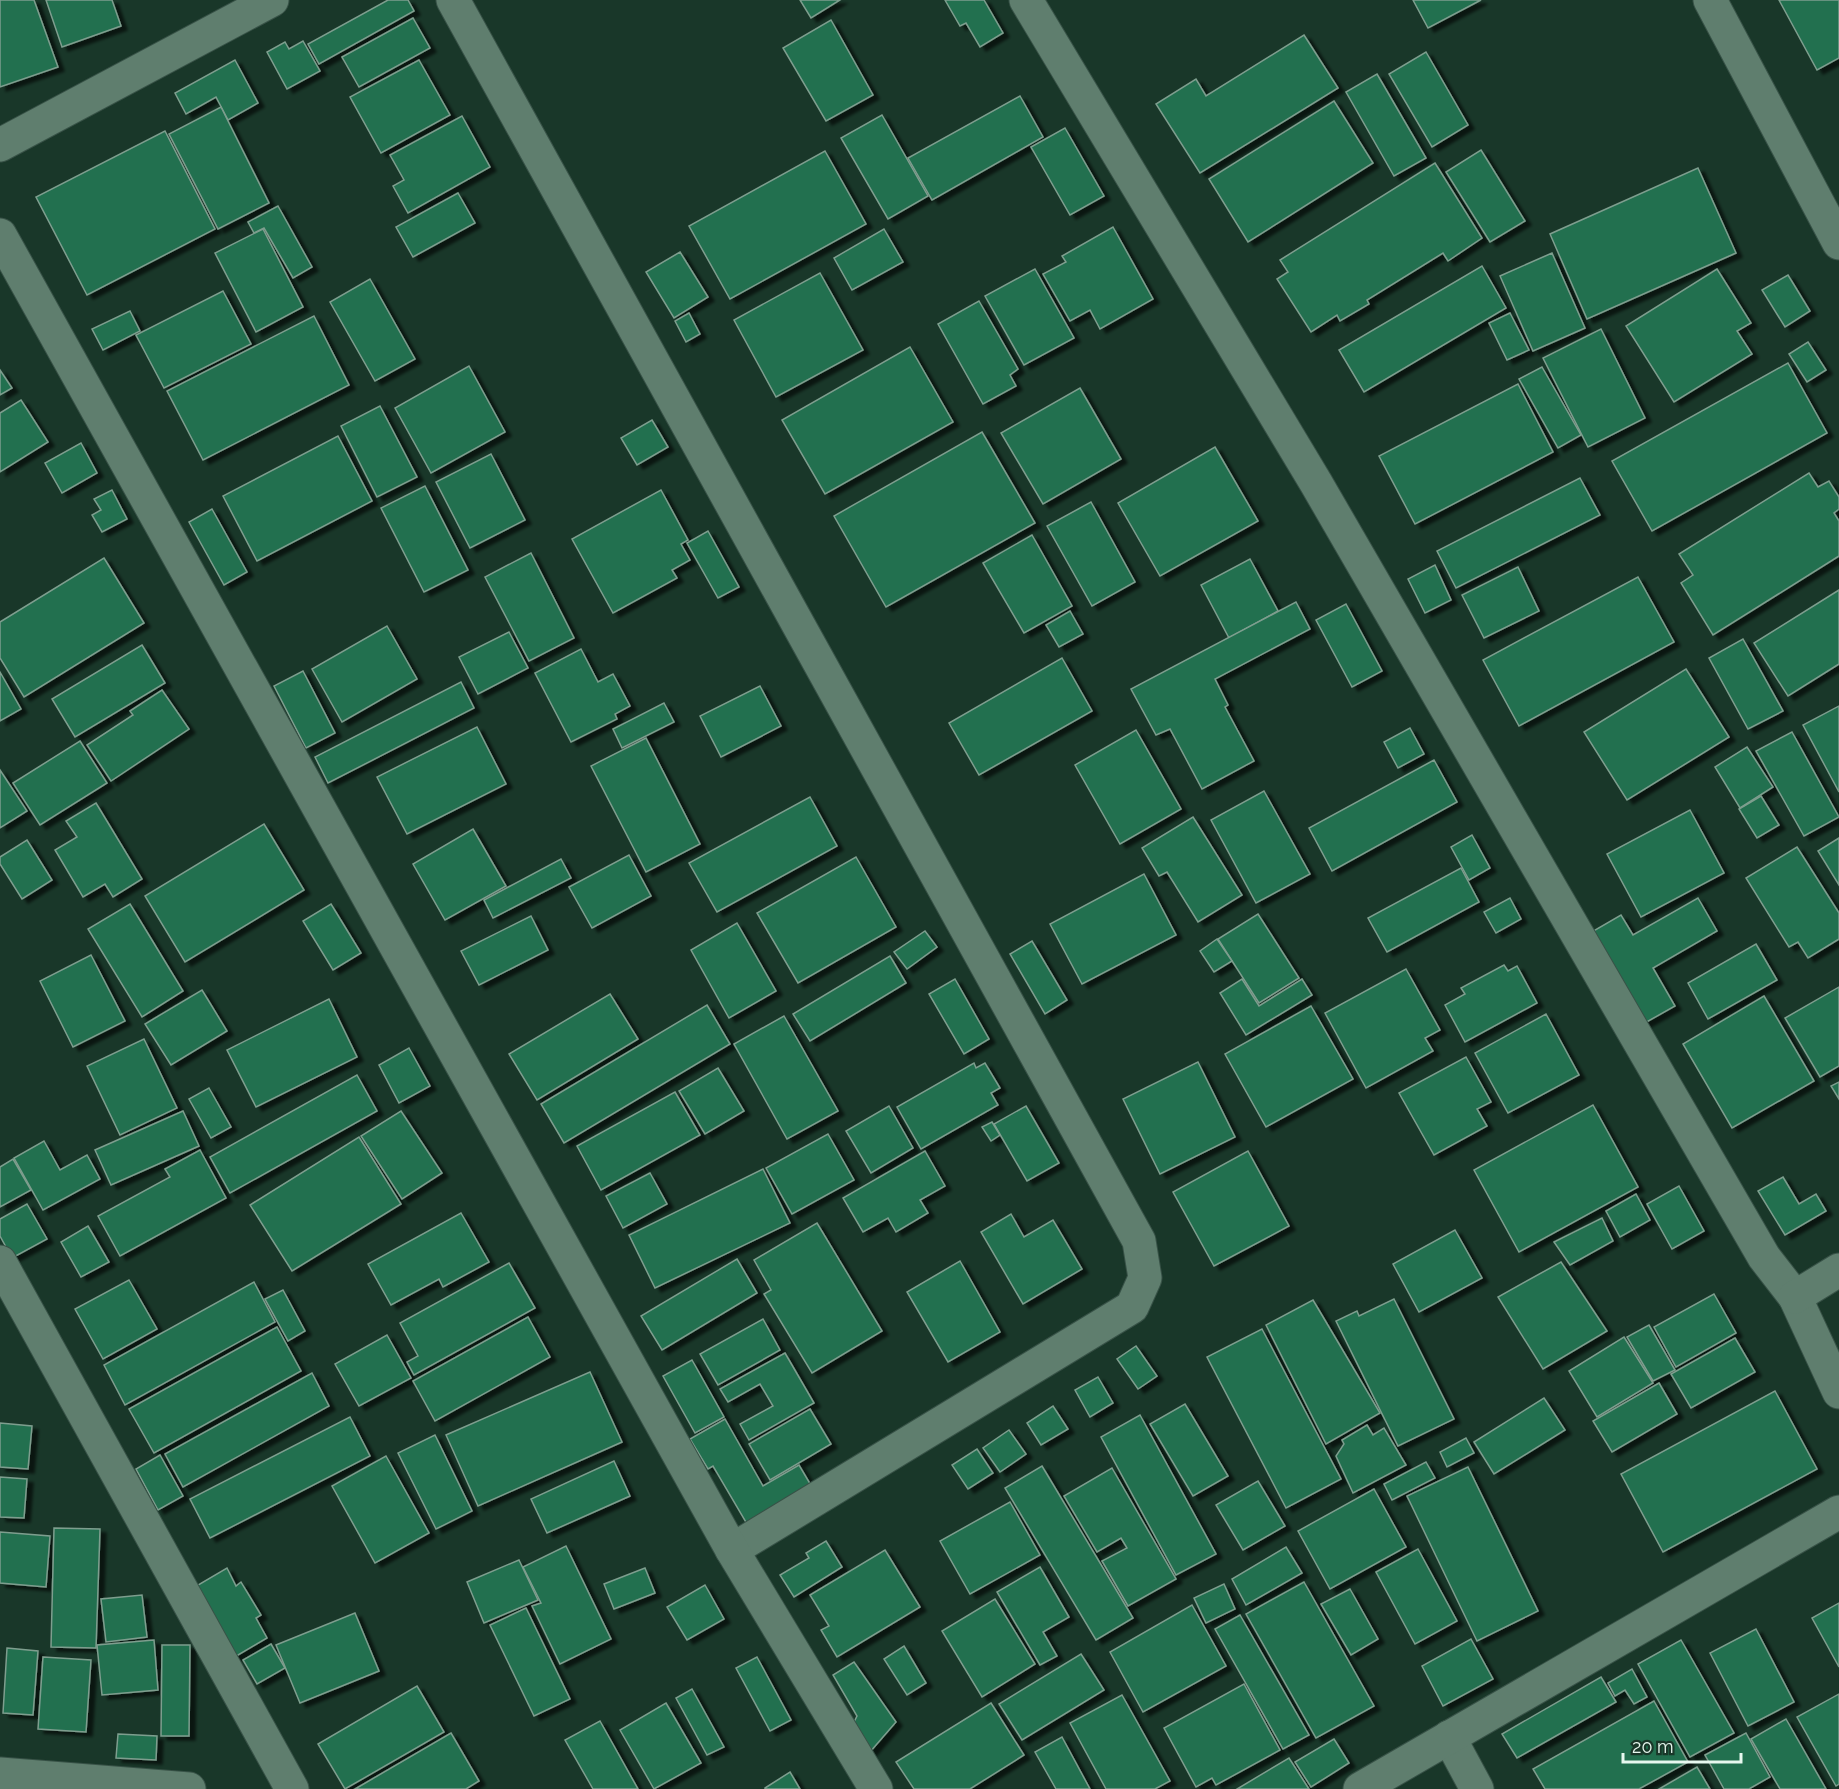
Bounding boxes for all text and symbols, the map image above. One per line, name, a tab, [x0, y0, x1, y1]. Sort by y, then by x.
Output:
scale bar	[1623, 1726, 1742, 1764]
text: 20 m	[1632, 1736, 1674, 1757]

